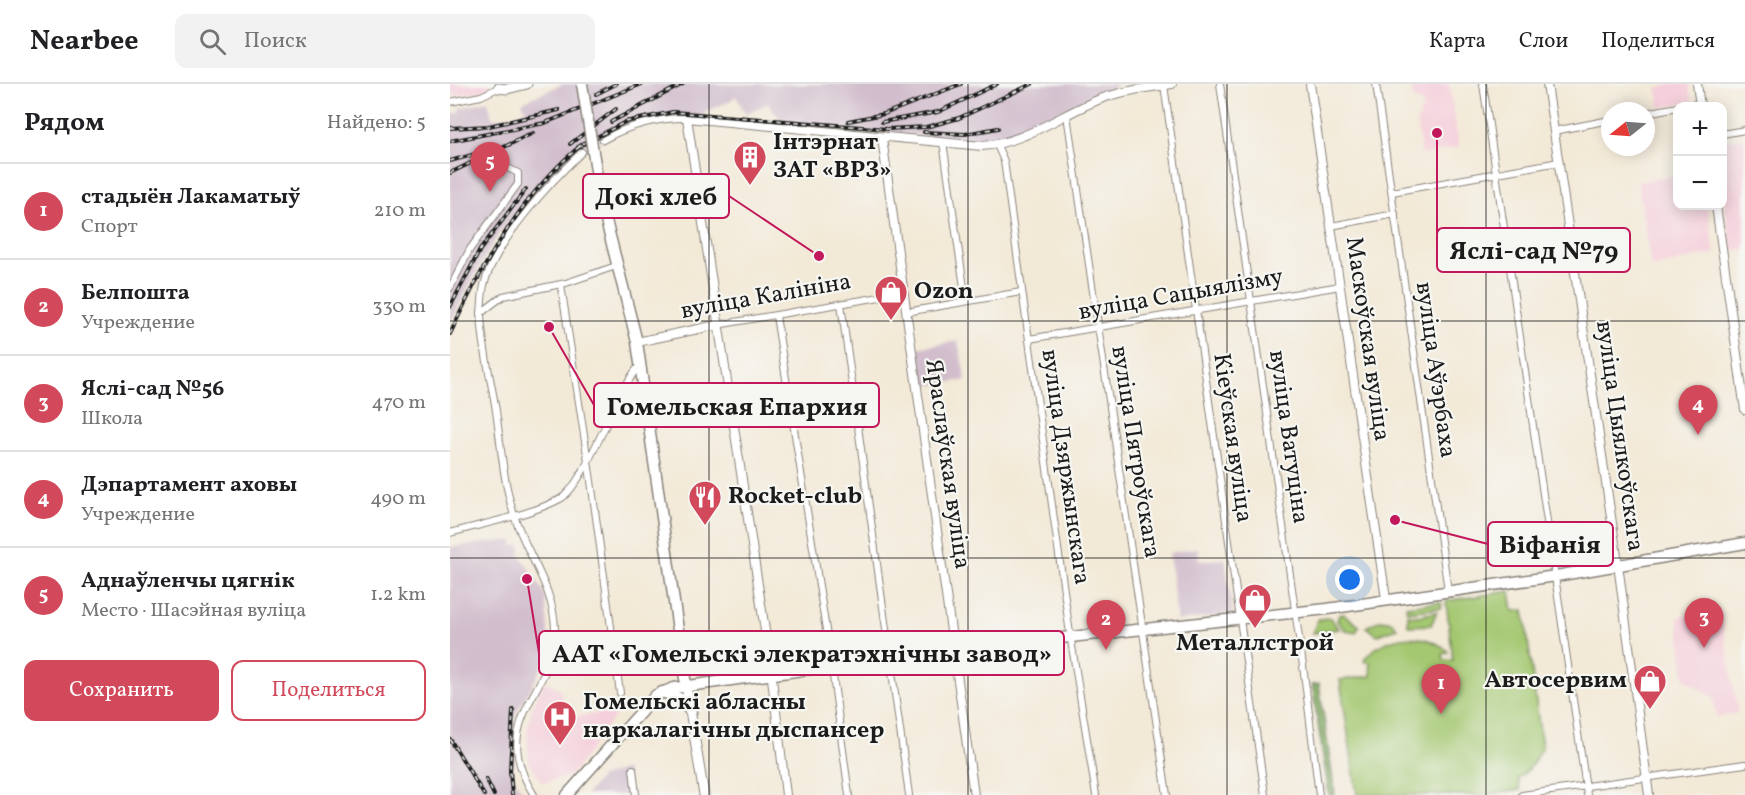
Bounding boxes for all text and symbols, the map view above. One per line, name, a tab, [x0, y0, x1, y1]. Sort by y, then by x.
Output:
search box	[175, 14, 595, 68]
text: Nearbee	[30, 22, 139, 61]
icon: search	[196, 25, 229, 58]
text: Поиск	[244, 26, 307, 57]
text: Карта	[1429, 27, 1486, 56]
text: Слои	[1519, 27, 1568, 56]
text: Поделиться	[1601, 27, 1715, 56]
north arrow	[1601, 102, 1655, 156]
map controls	[1673, 102, 1727, 210]
button: +	[1673, 102, 1727, 156]
text: Рядом	[24, 105, 104, 141]
text: Найдено: 5	[327, 109, 426, 137]
place label: Інтэрнат ЗАТ «ВРЗ»	[773, 126, 892, 188]
building icon: Інтэрнат ЗАТ «ВРЗ»	[732, 139, 768, 186]
pin: 5	[470, 142, 510, 192]
button: −	[1673, 156, 1727, 210]
callout: Докі хлеб	[583, 174, 729, 218]
text: Докі хлеб	[595, 180, 717, 216]
text: стадыён Лакаматыў	[81, 182, 300, 213]
text: 1	[39, 197, 48, 225]
text: 210 m	[374, 197, 426, 225]
text: Спорт	[81, 213, 138, 241]
callout: Яслі-сад №79	[1437, 228, 1630, 272]
text: Яслі-сад №79	[1450, 234, 1618, 270]
street label: Маскоўская вуліца	[1336, 235, 1398, 443]
street label: вуліца Сацыялізму	[1076, 260, 1286, 330]
street label: вуліца Калініна	[678, 265, 854, 329]
shop icon: Ozon	[873, 274, 909, 321]
place label: Ozon	[914, 275, 974, 309]
text: Белпошта	[81, 278, 190, 309]
street label: вуліца Аўэрбаха	[1406, 280, 1464, 460]
text: 2	[38, 293, 49, 321]
text: 330 m	[372, 293, 426, 321]
text: Учреждение	[81, 309, 195, 337]
street label: вуліца Цыялкоўскага	[1586, 318, 1652, 554]
street label: вуліца Пятроўскага	[1101, 343, 1169, 561]
street label: вуліца Дзяржынскага	[1032, 347, 1098, 587]
street label: вуліца Ватуціна	[1259, 348, 1317, 526]
street label: Кіеўская вуліца	[1203, 351, 1261, 525]
street label: Яраслаўская вуліца	[915, 357, 979, 571]
text: Яслі-сад №56	[81, 374, 224, 405]
callout: Гомельская Епархия	[594, 383, 879, 427]
pin: 4	[1678, 386, 1718, 435]
text: 3	[38, 389, 49, 417]
text: 470 m	[371, 389, 426, 417]
text: Гомельская Епархия	[606, 390, 868, 426]
text: Школа	[81, 405, 143, 433]
text: Дэпартамент аховы	[81, 470, 297, 501]
restaurant icon: Rocket-club	[687, 479, 723, 526]
place label: Rocket-club	[728, 480, 862, 514]
text: 4	[37, 485, 50, 513]
text: 490 m	[370, 485, 426, 513]
text: Учреждение	[81, 501, 195, 529]
callout: Віфанія	[1488, 522, 1613, 566]
text: Віфанія	[1499, 528, 1601, 564]
your location	[1335, 565, 1364, 594]
text: Аднаўленчы цягнік	[81, 566, 295, 597]
text: 5	[39, 581, 48, 609]
text: 1.2 km	[370, 581, 426, 609]
shop icon: Металлстрой	[1237, 582, 1273, 629]
text: Место · Шасэйная вуліца	[81, 597, 306, 625]
pin: 3	[1684, 598, 1724, 648]
pin: 2	[1086, 600, 1126, 650]
place label: Металлстрой	[1176, 627, 1334, 661]
callout: ААТ «Гомельскі элекратэхнічны завод»	[539, 631, 1064, 675]
text: ААТ «Гомельскі элекратэхнічны завод»	[552, 637, 1052, 673]
button: Сохранить	[24, 660, 219, 721]
button: Поделиться	[231, 660, 426, 721]
shop icon: Автосервим	[1632, 663, 1668, 710]
pin: 1	[1422, 664, 1460, 714]
place label: Автосервим	[1485, 664, 1627, 698]
place label: Гомельскі абласны наркалагічны дыспансер	[583, 686, 884, 748]
hospital icon: Гомельскі абласны наркалагічны дыспансер	[542, 699, 578, 746]

